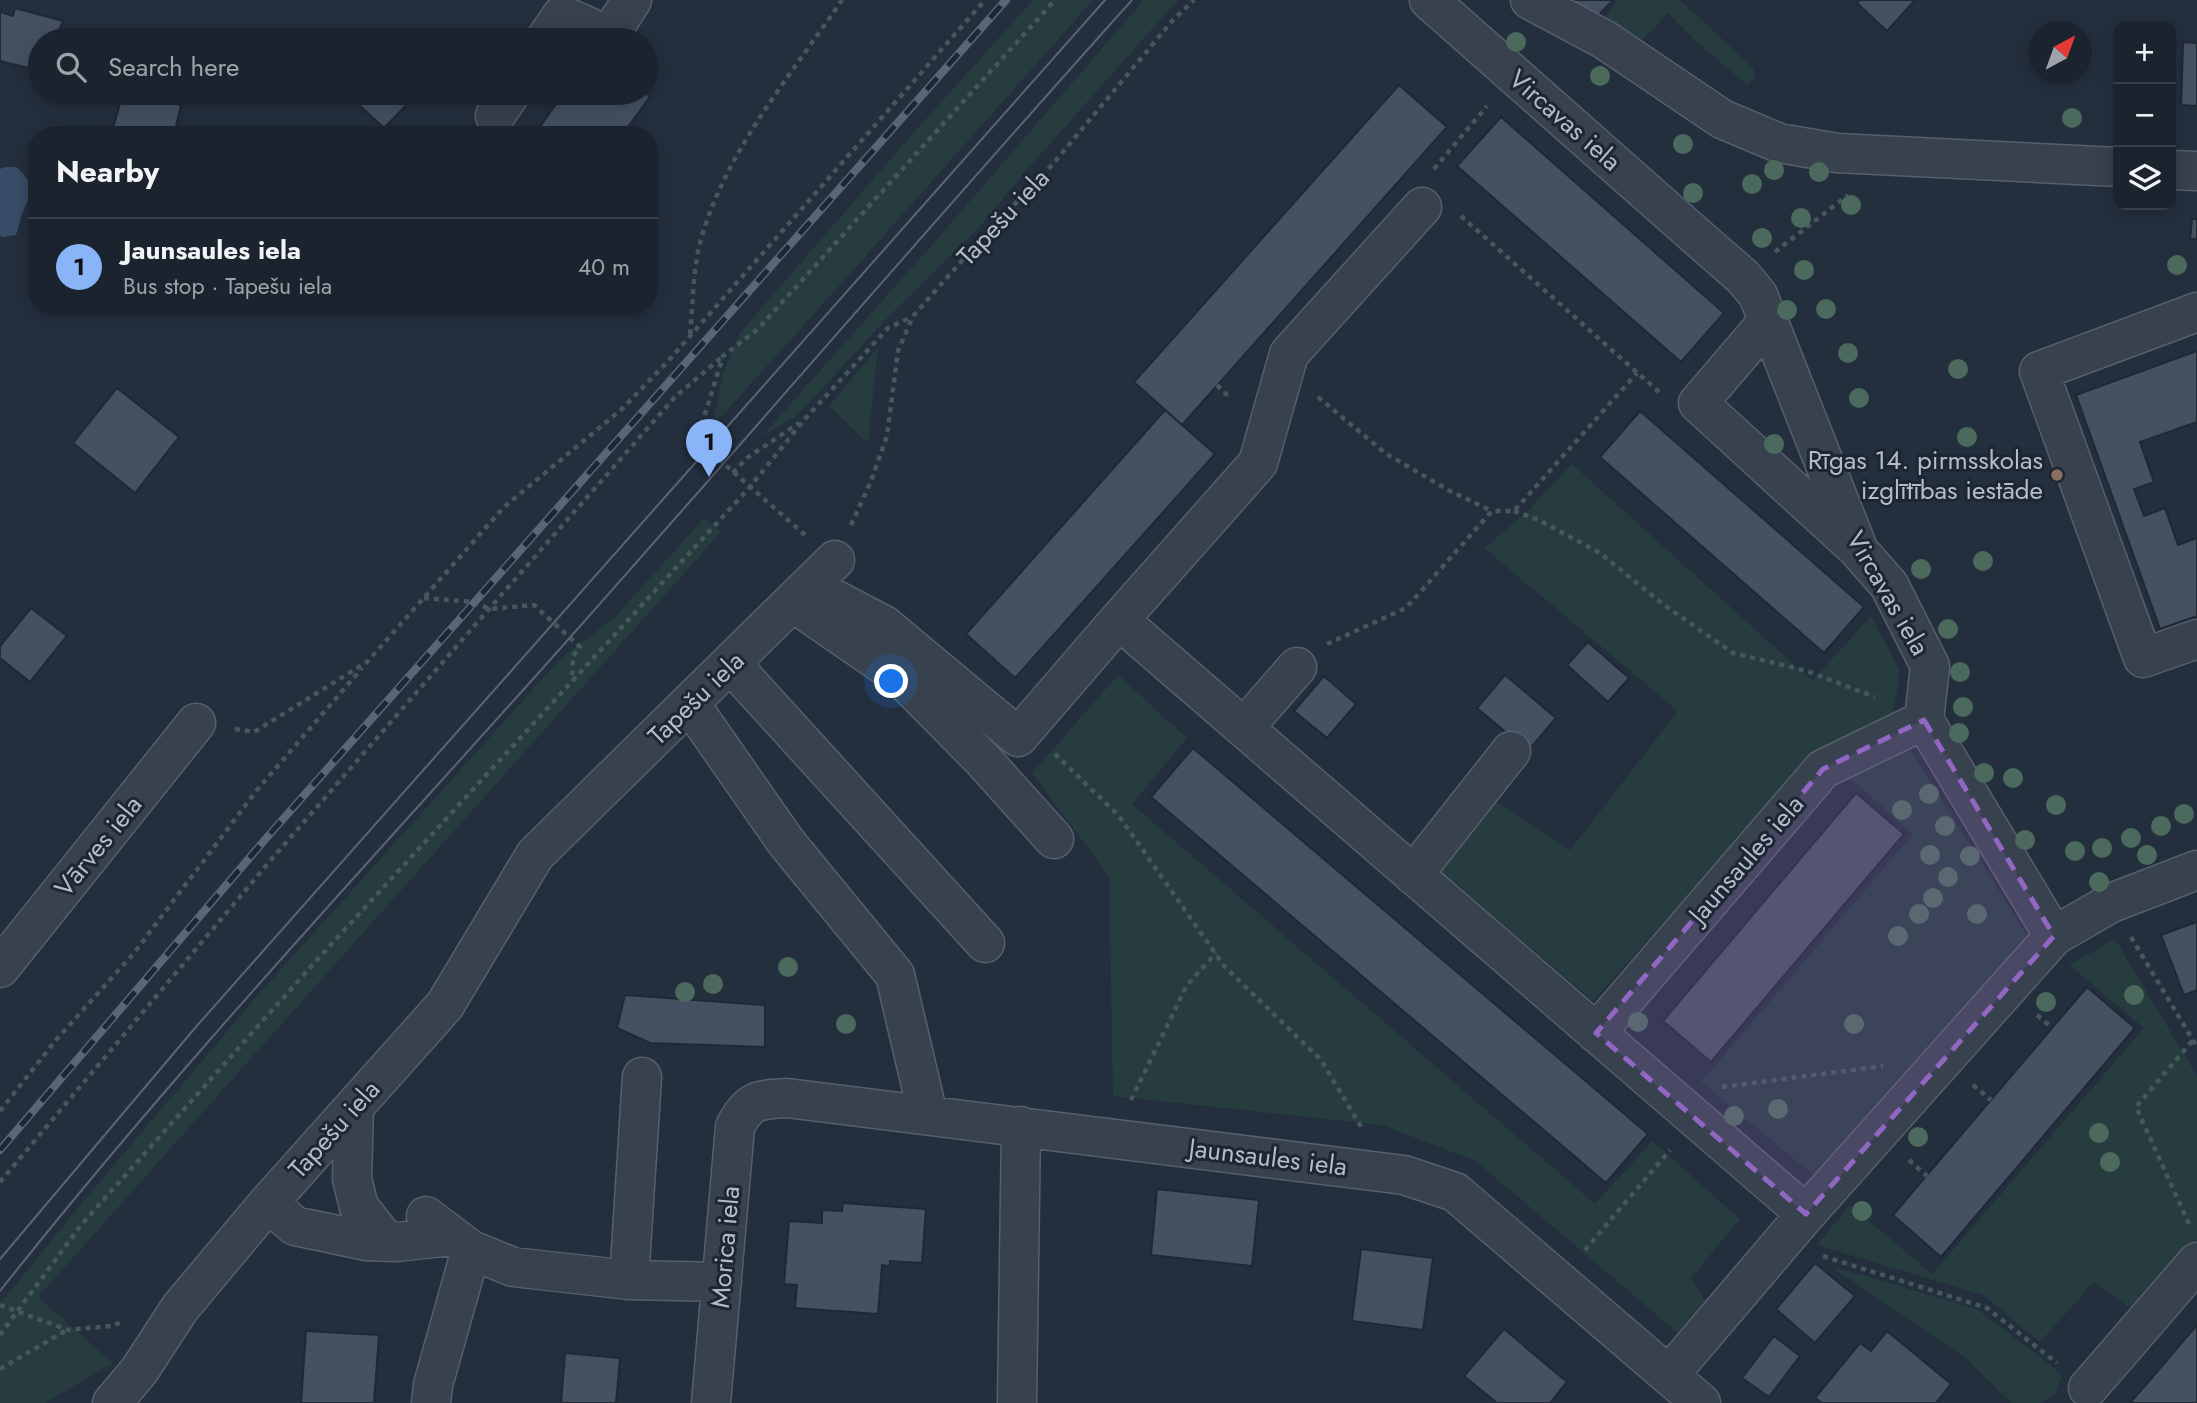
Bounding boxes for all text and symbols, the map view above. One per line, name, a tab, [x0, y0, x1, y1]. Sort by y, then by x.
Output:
north arrow	[2029, 21, 2092, 84]
map controls	[2113, 21, 2176, 210]
button: +	[2113, 21, 2176, 84]
search box	[28, 28, 658, 105]
icon: search	[52, 48, 90, 86]
text: Search here	[108, 48, 240, 86]
street label: Vircavas iela	[1500, 60, 1630, 180]
button: −	[2113, 84, 2176, 147]
button: layers	[2113, 147, 2176, 210]
text: Nearby	[56, 150, 159, 193]
street label: Tapešu iela	[948, 160, 1058, 274]
text: Jaunsaules iela	[123, 231, 301, 269]
text: 1	[73, 250, 85, 284]
text: 40 m	[578, 250, 630, 284]
text: Bus stop · Tapešu iela	[123, 269, 332, 303]
pin: 1	[686, 419, 732, 477]
place label: Rīgas 14. pirmsskolas izglītības iestāde	[1808, 441, 2043, 509]
marker: Rīgas 14. pirmsskolas izglītības iestāde	[2049, 467, 2065, 483]
street label: Vircavas iela	[1837, 524, 1939, 662]
street label: Tapešu iela	[639, 642, 753, 754]
your location	[874, 664, 908, 698]
street label: Vārves iela	[45, 787, 151, 905]
street label: Jaunsaules iela	[1678, 787, 1812, 934]
street label: Tapešu iela	[279, 1071, 389, 1187]
street label: Jaunsaules iela	[1184, 1128, 1349, 1186]
street label: Morica iela	[701, 1184, 749, 1310]

